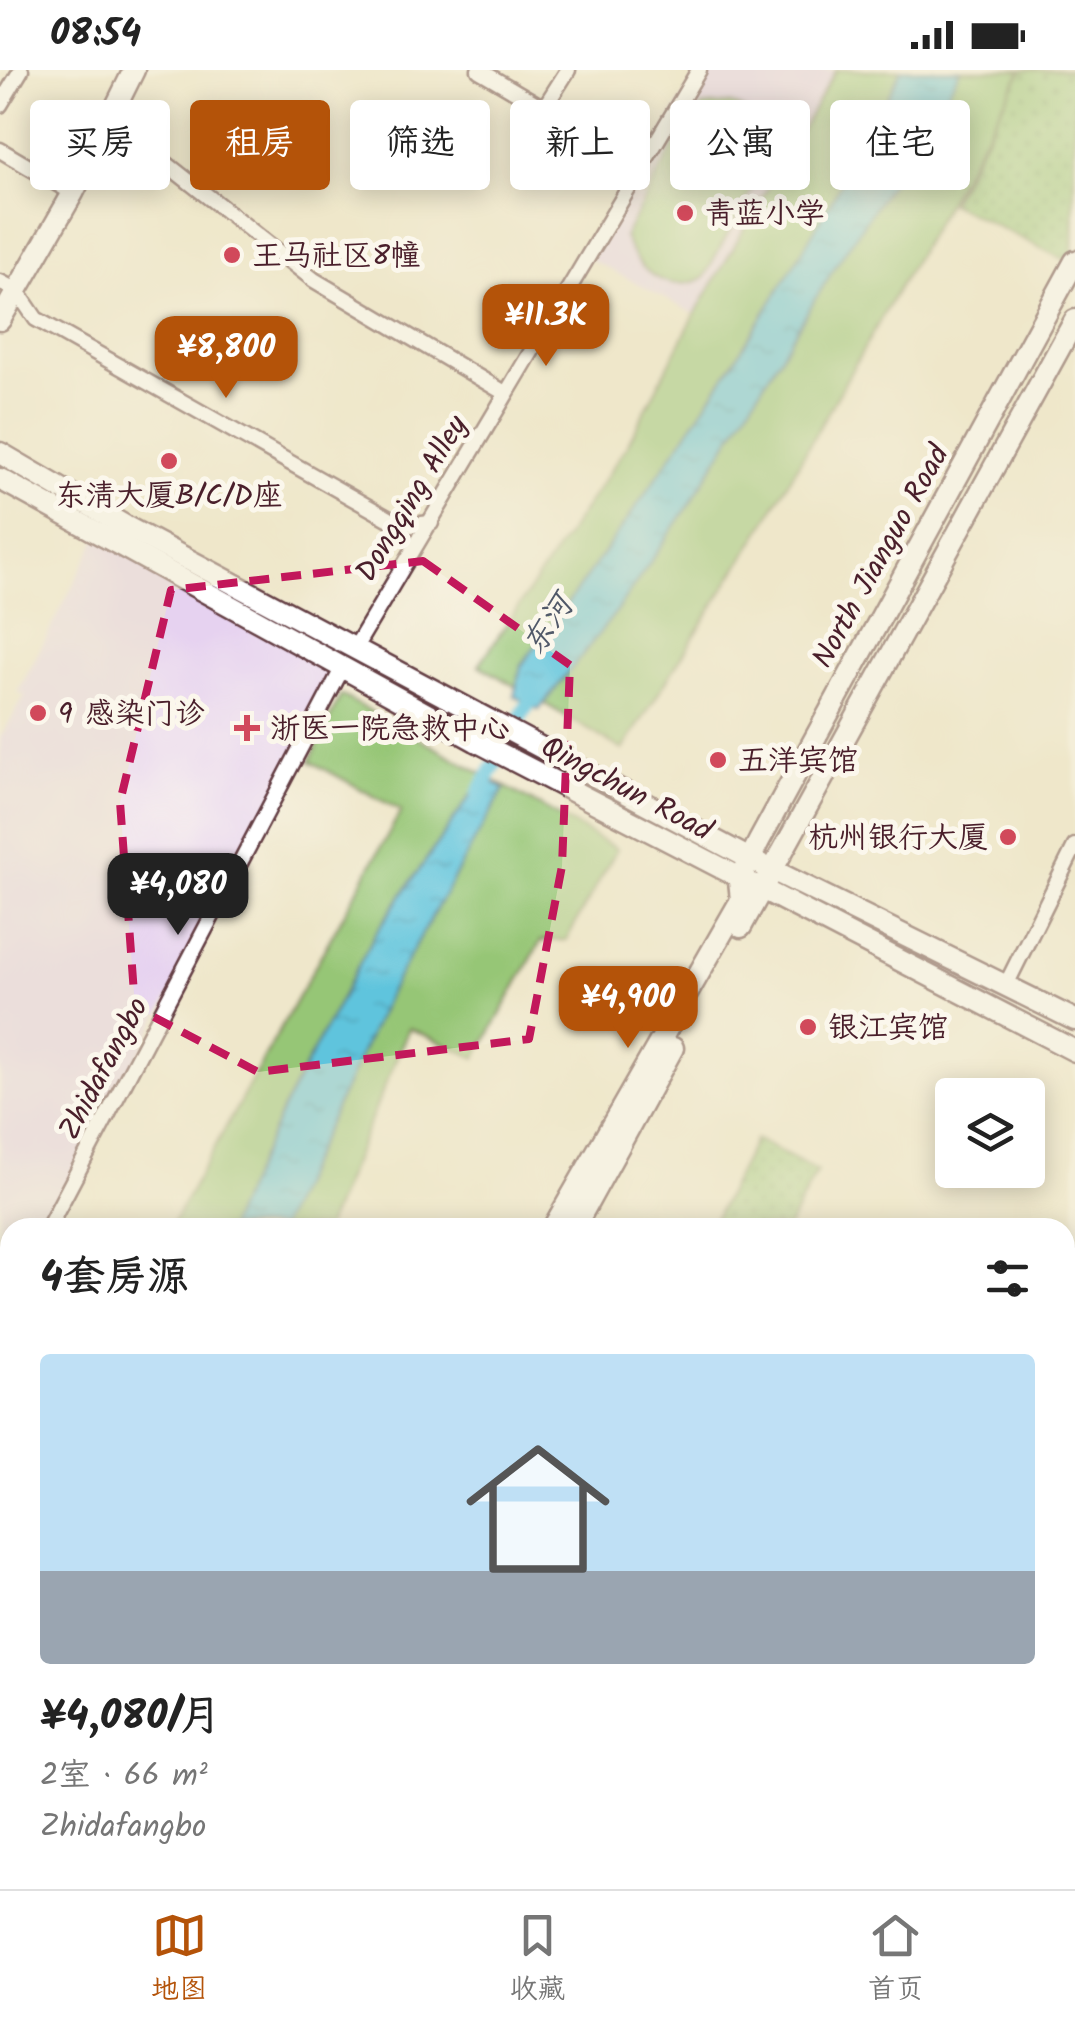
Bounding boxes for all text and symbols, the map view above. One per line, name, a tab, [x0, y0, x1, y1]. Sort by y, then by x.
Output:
text: 08:54	[50, 5, 141, 65]
chip: 买房	[30, 100, 170, 190]
chip: 租房	[190, 100, 330, 190]
chip: 筛选	[350, 100, 490, 190]
chip: 新上	[510, 100, 650, 190]
chip: 公寓	[670, 100, 810, 190]
chip: 住宅	[830, 100, 970, 190]
place label: 青蓝小学	[705, 191, 825, 239]
marker: 青蓝小学	[674, 202, 696, 224]
place label: 王马社区8幢	[252, 233, 420, 281]
marker: 王马社区8幢	[221, 244, 243, 266]
pin: ¥11.3K	[465, 284, 627, 369]
text: ¥11.3K	[504, 291, 588, 342]
pin: ¥8,800	[145, 316, 307, 401]
text: ¥8,800	[177, 323, 275, 374]
street label: Dongqing Alley	[344, 406, 482, 592]
street label: North Jianguo Road	[800, 435, 964, 678]
marker: 东清大厦B/C/D座	[158, 450, 180, 472]
place label: 东清大厦B/C/D座	[55, 473, 283, 521]
water label: 东河	[510, 580, 591, 666]
place label: 9 感染门诊	[58, 691, 205, 739]
marker: 9 感染门诊	[27, 702, 49, 724]
place label: 浙医一院急救中心	[270, 706, 510, 754]
marker: 浙医一院急救中心	[234, 715, 260, 741]
street label: Qingchun Road	[532, 724, 722, 856]
place label: 五洋宾馆	[738, 738, 858, 786]
marker: 五洋宾馆	[707, 749, 729, 771]
place label: 杭州银行大厦	[808, 815, 988, 863]
marker: 杭州银行大厦	[997, 826, 1019, 848]
pin: ¥4,080	[97, 853, 259, 938]
text: ¥4,080	[129, 860, 227, 911]
pin: ¥4,900	[547, 966, 709, 1051]
text: ¥4,900	[581, 973, 675, 1024]
street label: Zhidafangbo	[47, 989, 163, 1149]
place label: 银江宾馆	[828, 1005, 948, 1053]
marker: 银江宾馆	[797, 1016, 819, 1038]
map controls	[935, 1078, 1045, 1188]
button: layers	[935, 1078, 1045, 1188]
text: 4套房源	[40, 1245, 189, 1312]
icon: filters	[980, 1251, 1035, 1306]
icon: home	[448, 1419, 628, 1599]
text: ¥4,080/月	[40, 1684, 221, 1751]
text: 2室 · 66 m²	[40, 1751, 208, 1802]
text: Zhidafangbo	[40, 1802, 206, 1853]
tab: 地图	[151, 1908, 207, 2013]
tab: 收藏	[509, 1908, 566, 2013]
tab: 首页	[868, 1908, 924, 2013]

